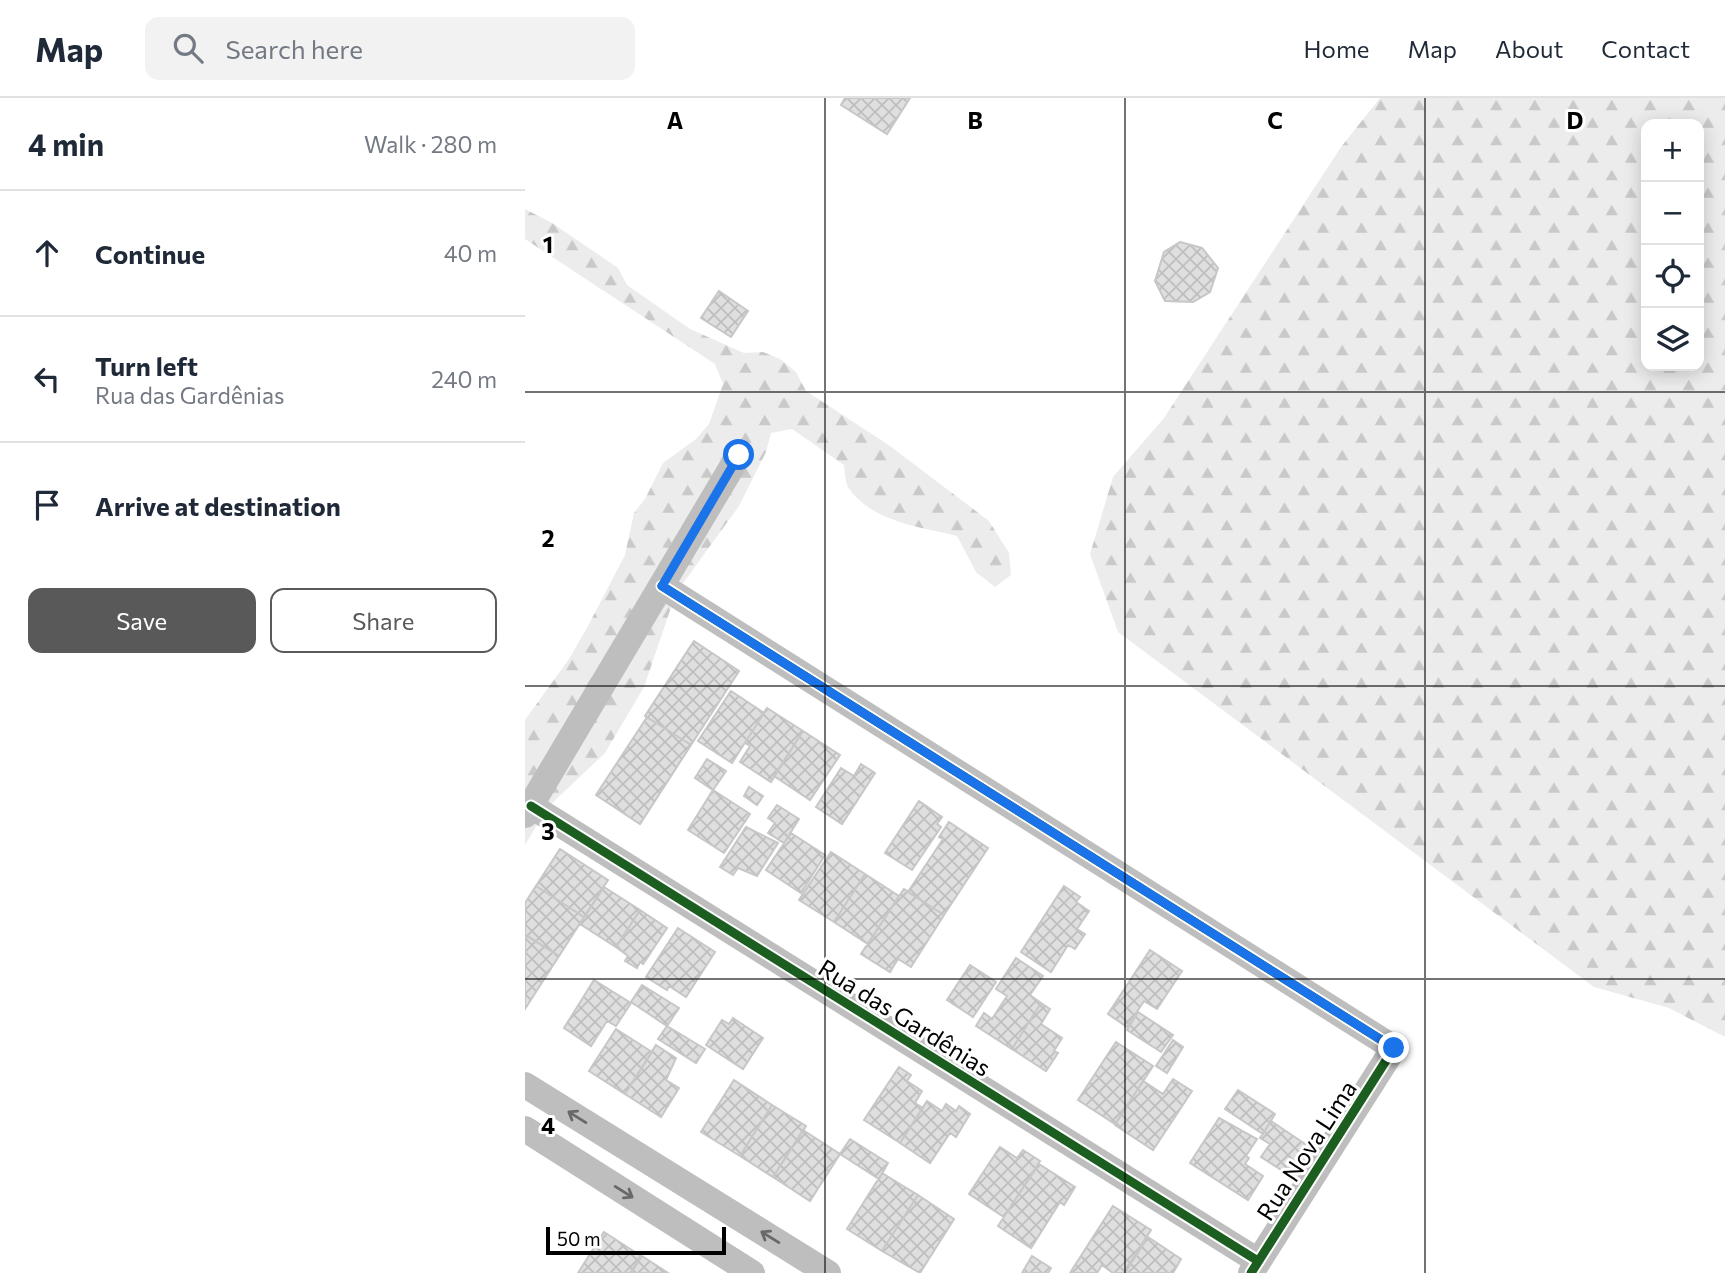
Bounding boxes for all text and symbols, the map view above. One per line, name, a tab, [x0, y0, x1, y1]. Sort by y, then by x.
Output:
search box	[145, 17, 635, 80]
text: Map	[35, 28, 103, 69]
icon: search	[169, 29, 207, 67]
text: Search here	[225, 33, 363, 64]
text: Home	[1304, 34, 1370, 63]
text: Map	[1408, 34, 1457, 63]
text: About	[1495, 34, 1563, 63]
text: Contact	[1601, 34, 1690, 63]
text: A	[667, 106, 684, 134]
text: B	[967, 106, 983, 134]
text: C	[1267, 106, 1283, 134]
text: D	[1567, 106, 1584, 134]
map controls	[1641, 119, 1704, 371]
button: +	[1641, 119, 1704, 182]
text: 4 min	[28, 125, 104, 162]
text: Walk · 280 m	[364, 130, 497, 158]
button: −	[1641, 182, 1704, 245]
text: 1	[543, 230, 553, 258]
icon: ahead	[28, 234, 66, 272]
text: Continue	[95, 238, 205, 269]
text: 40 m	[444, 239, 497, 267]
button: locate	[1641, 245, 1704, 308]
button: layers	[1641, 308, 1704, 371]
text: Turn left	[95, 350, 198, 381]
icon: left	[28, 360, 66, 398]
text: 240 m	[431, 365, 497, 393]
text: Rua das Gardênias	[95, 381, 284, 409]
route start	[723, 439, 754, 470]
icon: arrive	[28, 486, 66, 524]
text: Arrive at destination	[95, 490, 341, 521]
text: 2	[541, 524, 555, 552]
button: Save	[28, 588, 256, 653]
button: Share	[270, 588, 497, 653]
text: 3	[541, 817, 555, 845]
street label: Rua das Gardênias	[813, 952, 997, 1082]
route end	[1378, 1032, 1409, 1063]
street label: Rua Nova Lima	[1250, 1075, 1362, 1225]
one-way arrow	[567, 1110, 587, 1124]
text: 4	[541, 1111, 555, 1139]
one-way arrow	[614, 1185, 633, 1200]
scale bar	[546, 1224, 726, 1256]
text: 50 m	[557, 1227, 601, 1250]
one-way arrow	[761, 1230, 781, 1244]

